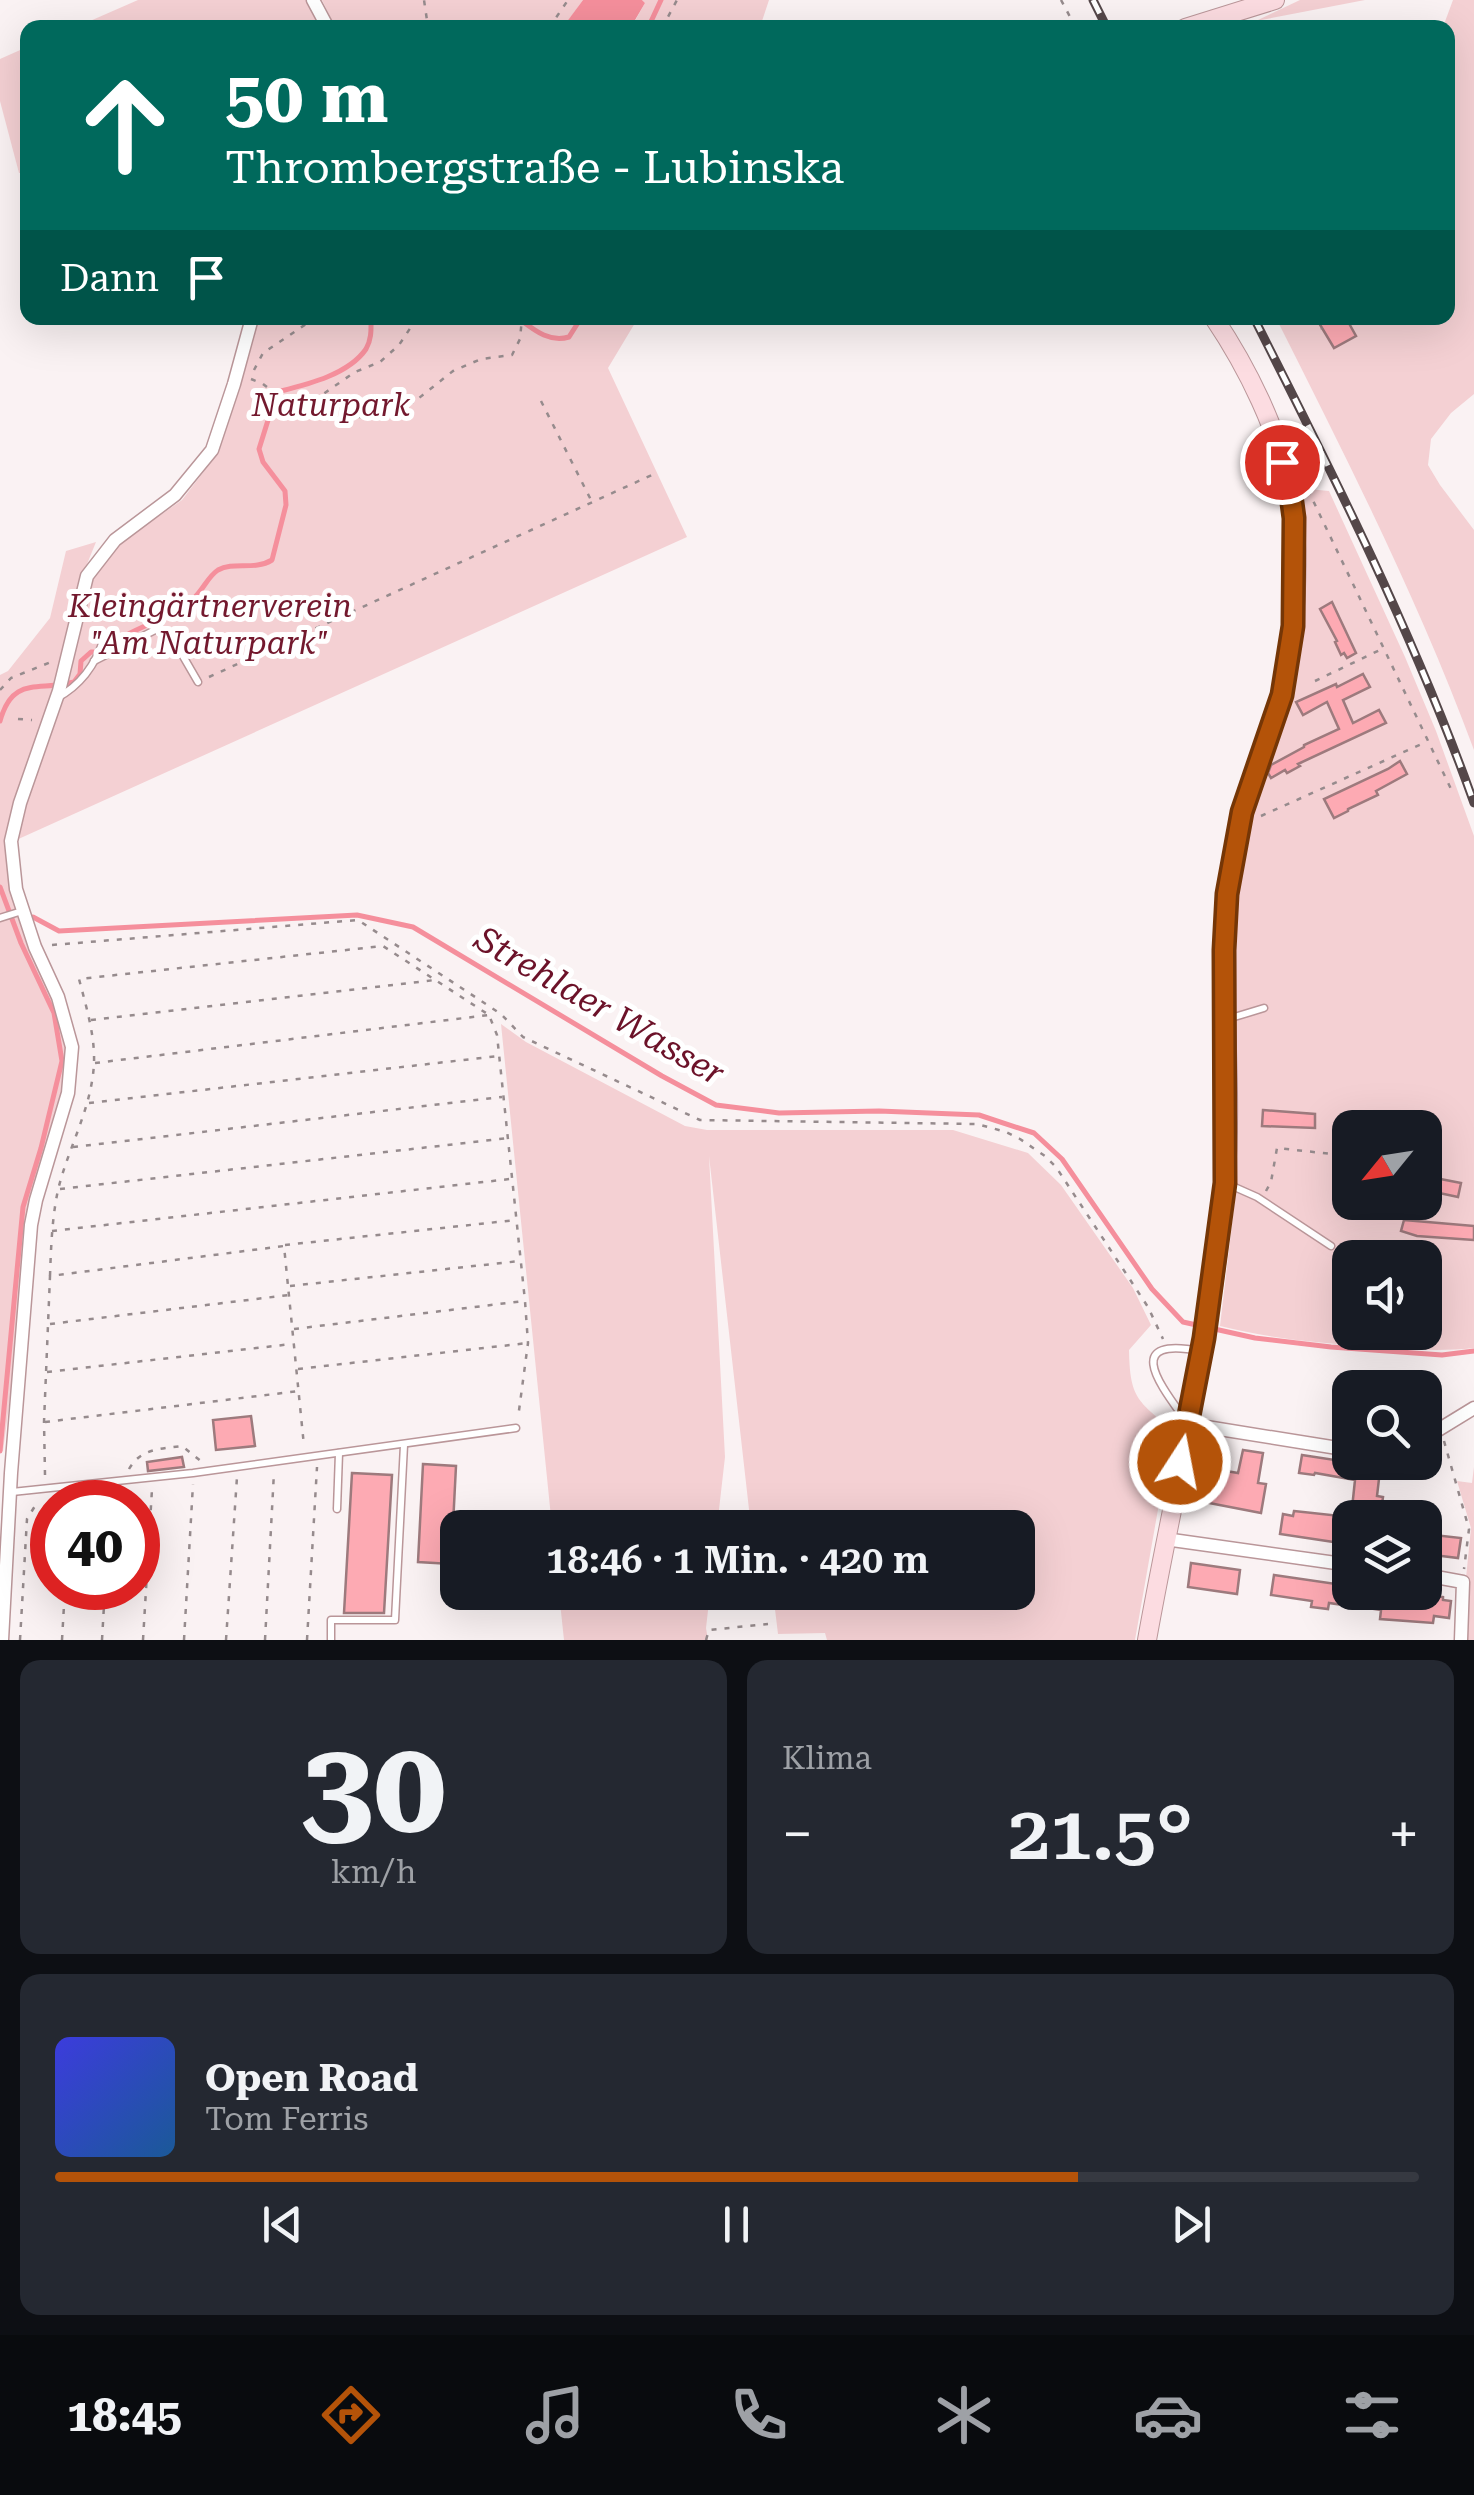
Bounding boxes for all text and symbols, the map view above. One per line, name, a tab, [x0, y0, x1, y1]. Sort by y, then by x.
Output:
text: 50 m	[225, 57, 389, 139]
icon: ahead	[60, 60, 190, 190]
text: Thrombergstraße - Lubinska	[225, 141, 844, 194]
icon: arrive	[179, 250, 234, 305]
text: Dann	[60, 256, 159, 300]
park label: Naturpark	[251, 386, 411, 424]
pin	[1240, 420, 1325, 505]
icon: arrive	[1255, 435, 1310, 490]
park label: Kleingärtnerverein "Am Naturpark"	[67, 587, 352, 662]
water label: Strehlaer Wasser	[467, 918, 732, 1095]
north arrow	[1332, 1110, 1442, 1220]
map controls	[1332, 1110, 1442, 1610]
button: sound	[1332, 1240, 1442, 1350]
button: search	[1332, 1370, 1442, 1480]
position arrow	[1128, 1410, 1232, 1514]
speed limit sign: 40	[30, 1480, 160, 1610]
button: layers	[1332, 1500, 1442, 1610]
text: 18:46 · 1 Min. · 420 m	[546, 1538, 929, 1582]
text: 30	[301, 1711, 446, 1864]
text: Klima	[782, 1739, 872, 1777]
text: 21.5°	[1008, 1789, 1193, 1877]
text: −	[782, 1802, 813, 1866]
text: +	[1388, 1802, 1419, 1866]
text: km/h	[331, 1853, 416, 1891]
text: Open Road	[205, 2056, 418, 2100]
text: Tom Ferris	[205, 2100, 368, 2138]
icon: previous	[255, 2197, 310, 2252]
icon: pause	[709, 2197, 764, 2252]
icon: next	[1164, 2197, 1219, 2252]
icon: directions	[316, 2380, 386, 2450]
icon: music	[520, 2380, 590, 2450]
icon: phone	[724, 2380, 794, 2450]
icon: climate	[929, 2380, 999, 2450]
icon: car	[1133, 2380, 1203, 2450]
icon: filters	[1337, 2380, 1407, 2450]
text: 18:45	[67, 2389, 182, 2442]

